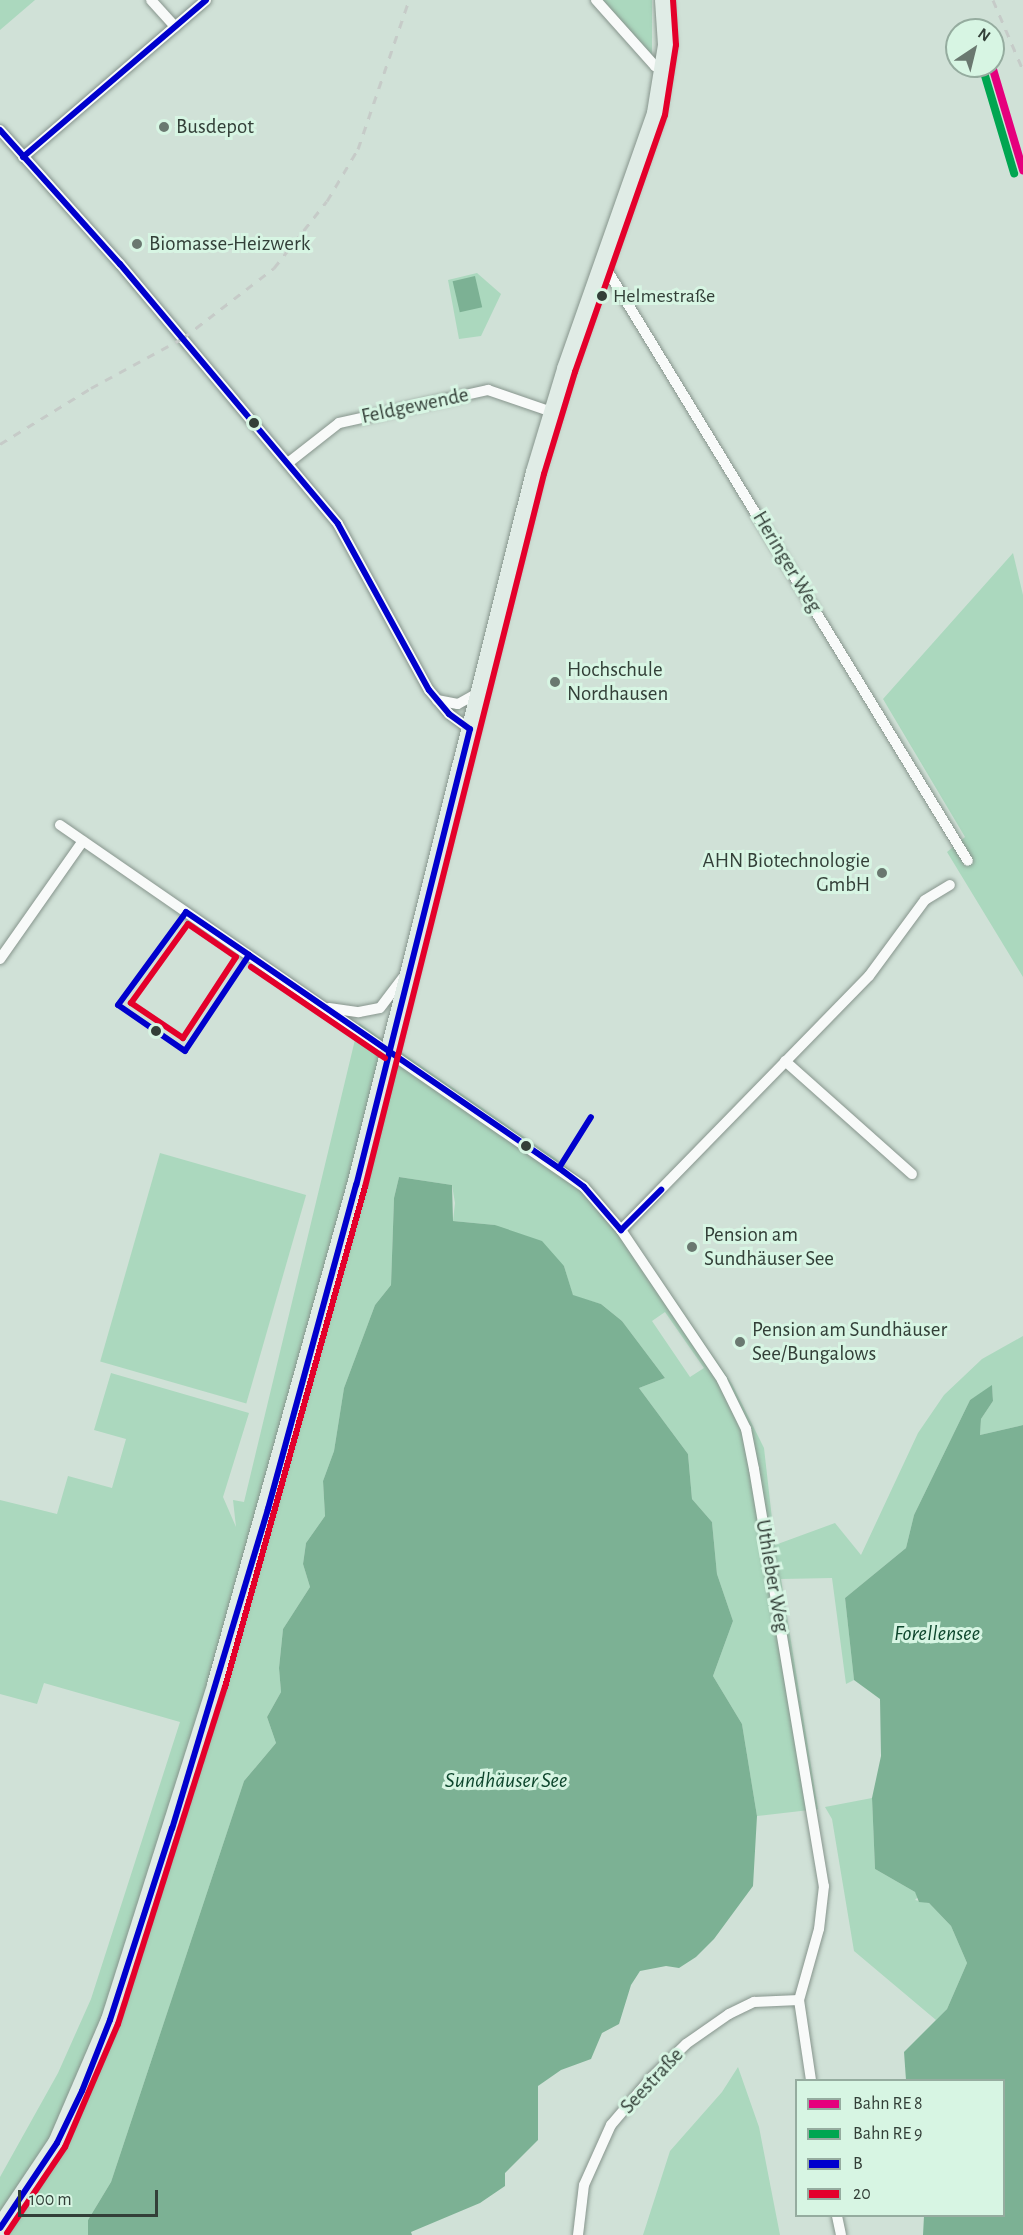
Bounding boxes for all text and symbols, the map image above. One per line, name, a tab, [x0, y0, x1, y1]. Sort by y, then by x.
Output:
north arrow	[945, 18, 1005, 78]
text: N	[975, 25, 993, 45]
place label: Busdepot	[176, 114, 254, 140]
marker: Busdepot	[157, 120, 171, 134]
place label: Biomasse-Heizwerk	[149, 231, 310, 257]
marker: Biomasse-Heizwerk	[130, 237, 144, 251]
place label: Helmestraße	[613, 284, 715, 308]
marker: Helmestraße	[596, 290, 608, 302]
street label: Feldgewende	[359, 382, 471, 430]
unlabelled marker	[248, 417, 260, 429]
street label: Heringer Weg	[747, 507, 827, 617]
place label: Hochschule Nordhausen	[567, 657, 668, 707]
marker: Hochschule Nordhausen	[548, 675, 562, 689]
place label: AHN Biotechnologie GmbH	[703, 848, 870, 898]
marker: AHN Biotechnologie GmbH	[875, 866, 889, 880]
unlabelled marker	[150, 1025, 162, 1037]
unlabelled marker	[520, 1140, 532, 1152]
place label: Pension am Sundhäuser See	[704, 1222, 834, 1272]
marker: Pension am Sundhäuser See	[685, 1240, 699, 1254]
place label: Pension am Sundhäuser See/Bungalows	[752, 1317, 947, 1367]
marker: Pension am Sundhäuser See/Bungalows	[733, 1335, 747, 1349]
street label: Uthleber Weg	[750, 1518, 794, 1634]
water label: Forellensee	[894, 1621, 980, 1647]
water label: Sundhäuser See	[445, 1768, 567, 1794]
street label: Seestraße	[615, 2043, 689, 2119]
legend	[795, 2079, 1005, 2217]
text: Bahn RE 8	[853, 2095, 923, 2113]
text: Bahn RE 9	[853, 2125, 923, 2143]
text: B	[853, 2155, 863, 2173]
scale bar	[21, 2178, 160, 2216]
text: 20	[853, 2185, 871, 2203]
text: 100 m	[29, 2191, 72, 2209]

